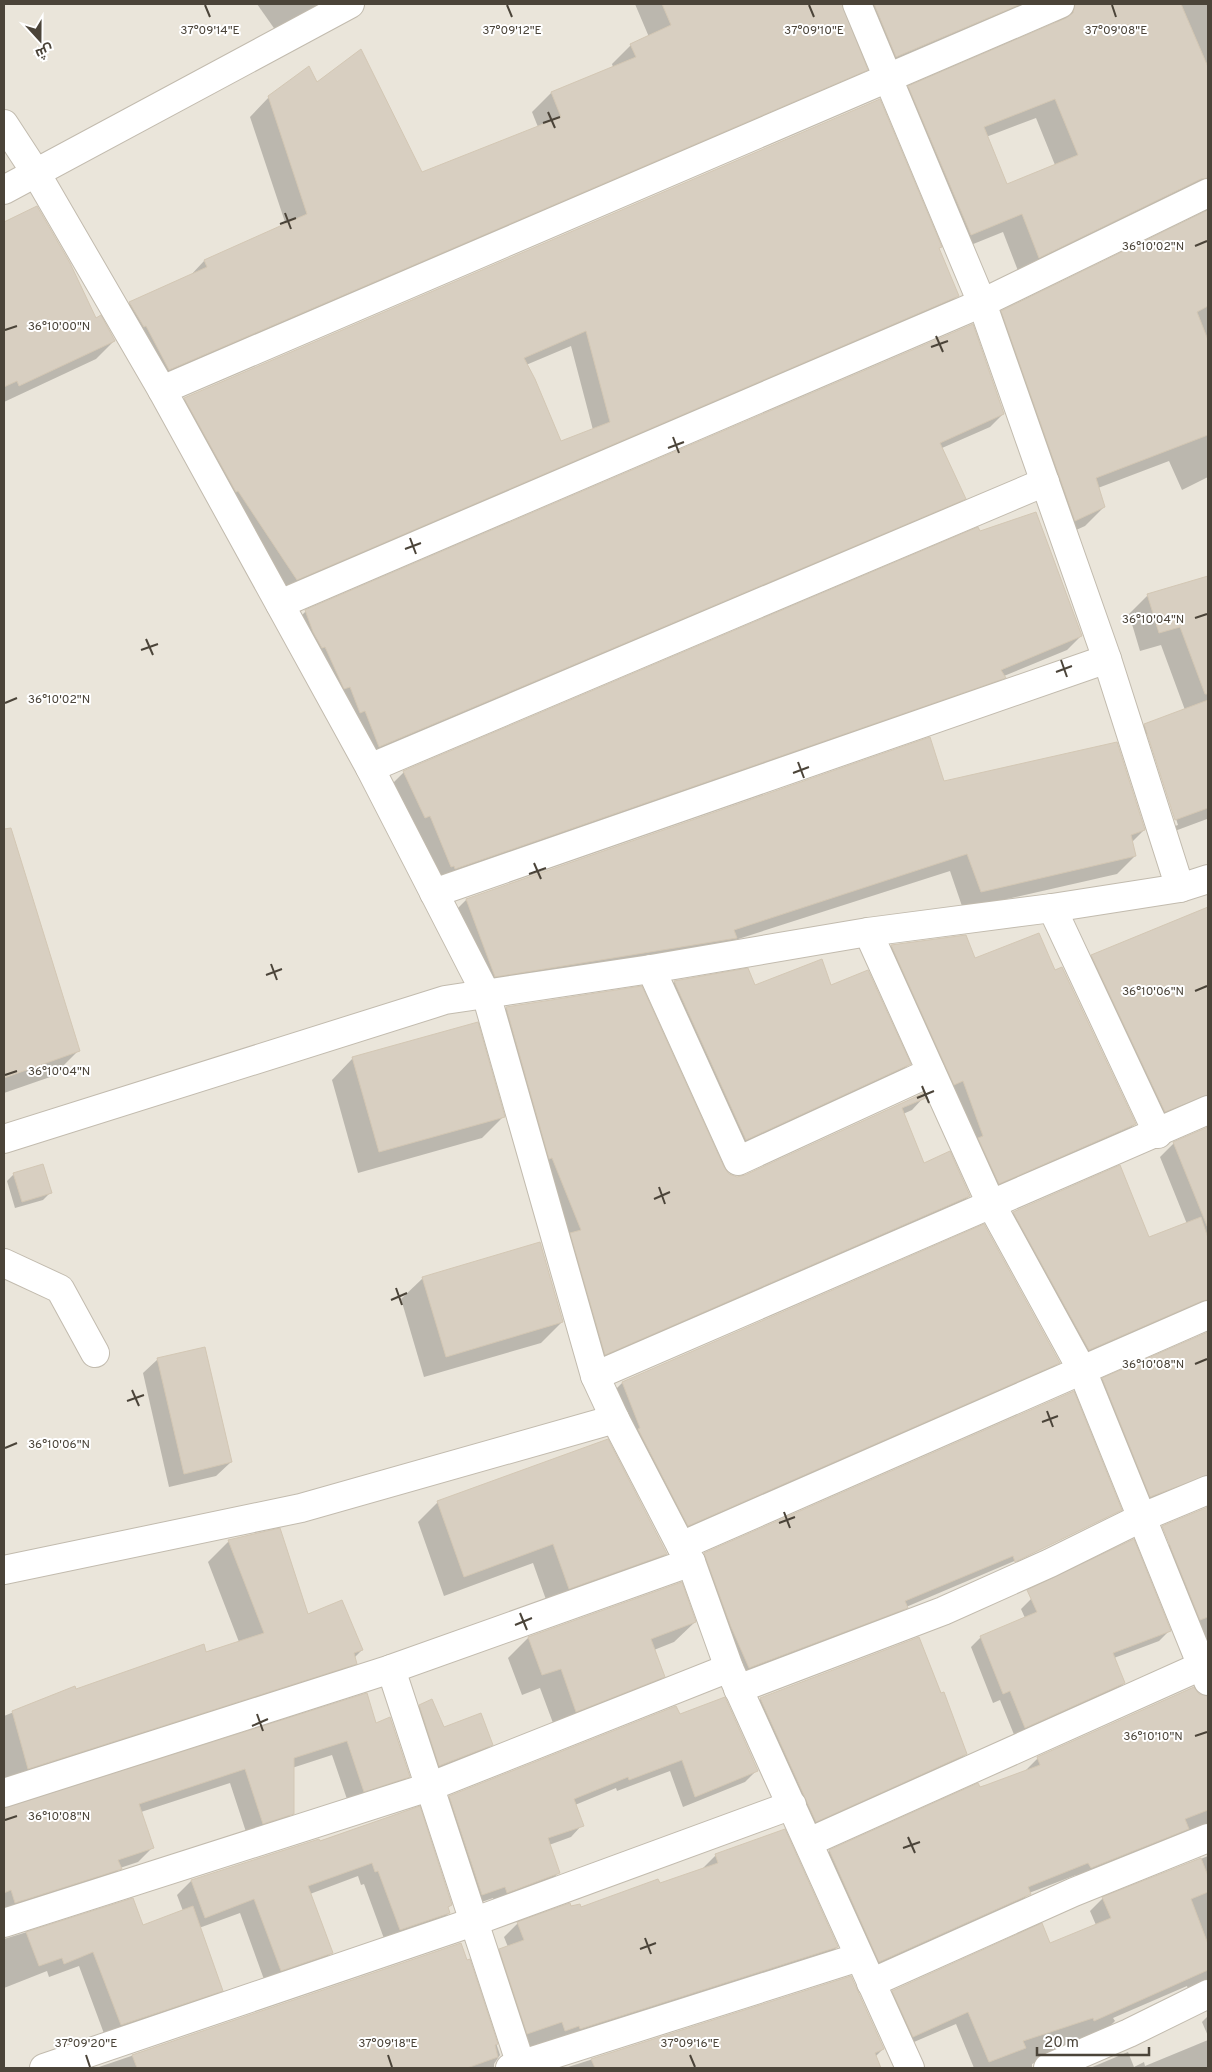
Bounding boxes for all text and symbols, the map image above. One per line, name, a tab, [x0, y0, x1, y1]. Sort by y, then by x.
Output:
north arrow	[15, 15, 65, 65]
text: 37°09'14"E	[180, 23, 240, 39]
text: 37°09'12"E	[482, 23, 542, 39]
text: 37°09'10"E	[784, 23, 844, 39]
text: 37°09'08"E	[1085, 23, 1147, 39]
text: ش	[33, 40, 56, 63]
text: 36°10'02"N	[1122, 239, 1184, 255]
text: 36°10'00"N	[28, 319, 90, 335]
text: 36°10'04"N	[1122, 612, 1184, 628]
text: 36°10'02"N	[28, 692, 90, 708]
text: 36°10'06"N	[1122, 984, 1184, 1000]
text: 36°10'04"N	[28, 1064, 90, 1080]
text: 36°10'08"N	[1122, 1357, 1184, 1373]
text: 36°10'06"N	[28, 1437, 90, 1453]
text: 36°10'10"N	[1123, 1729, 1183, 1745]
text: 36°10'08"N	[28, 1809, 90, 1825]
scale bar	[1037, 2024, 1150, 2056]
text: 20 m	[1044, 2034, 1079, 2053]
text: 37°09'20"E	[55, 2036, 117, 2052]
text: 37°09'18"E	[358, 2036, 418, 2052]
text: 37°09'16"E	[660, 2036, 720, 2052]

